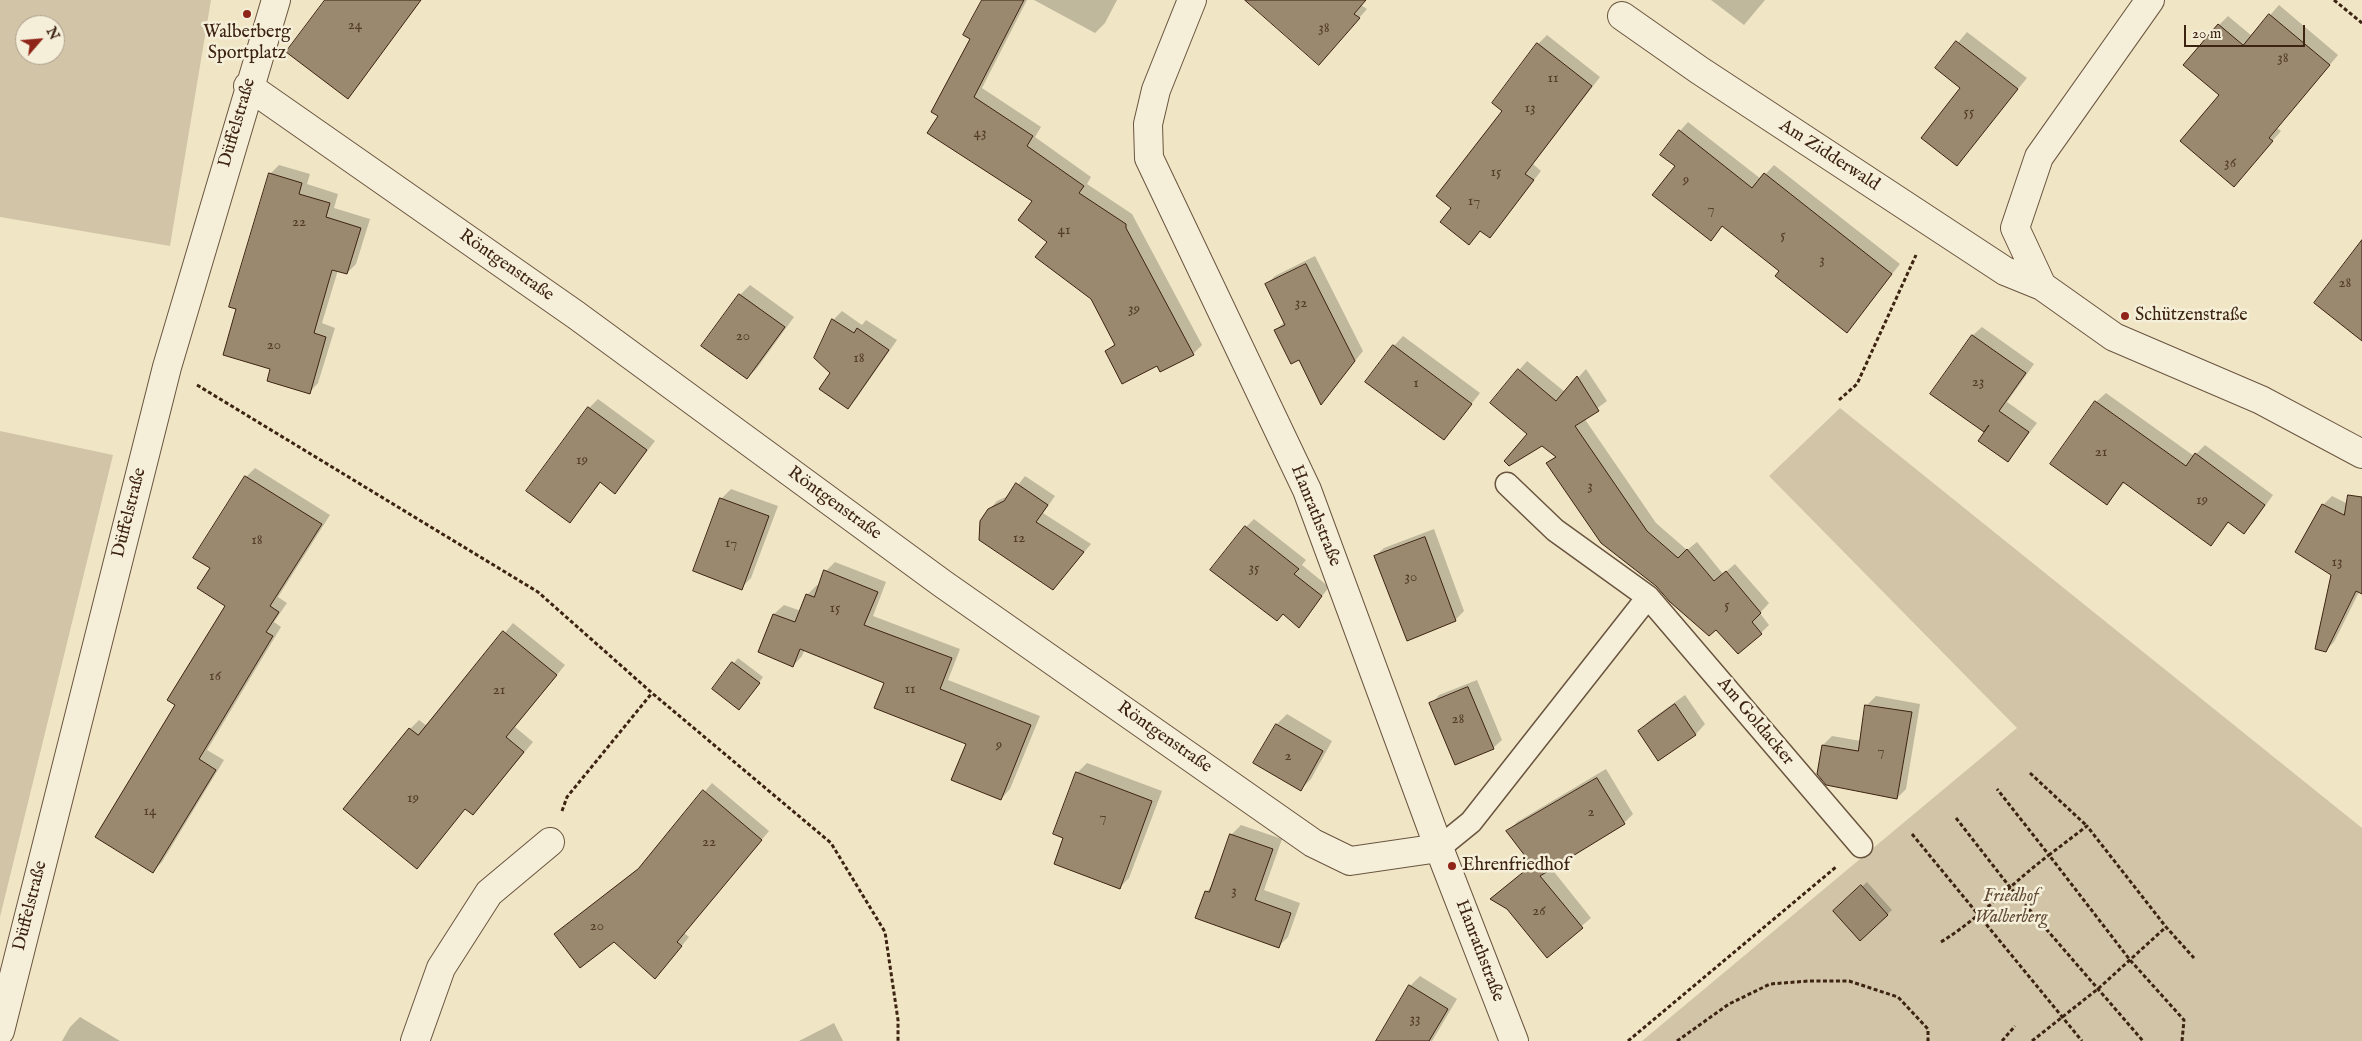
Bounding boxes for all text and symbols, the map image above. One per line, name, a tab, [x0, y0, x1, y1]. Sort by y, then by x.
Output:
marker: Walberberg Sportplatz	[241, 8, 253, 20]
north arrow	[15, 15, 65, 65]
scale bar	[2187, 15, 2308, 47]
house number: 24	[348, 17, 362, 35]
house number: 38	[1318, 20, 1330, 38]
place label: Walberberg Sportplatz	[203, 22, 291, 64]
text: N	[42, 24, 63, 43]
text: 20 m	[2192, 24, 2221, 43]
house number: 38	[2277, 50, 2289, 68]
house number: 11	[1547, 70, 1559, 88]
street label: Düffelstraße	[215, 76, 261, 170]
house number: 13	[1524, 100, 1536, 118]
house number: 55	[1964, 104, 1974, 122]
street label: Am Zidderwald	[1775, 115, 1883, 197]
house number: 43	[974, 125, 986, 143]
house number: 36	[2224, 155, 2236, 173]
house number: 15	[1490, 164, 1502, 182]
house number: 9	[1683, 172, 1689, 190]
house number: 17	[1468, 193, 1480, 211]
house number: 7	[1707, 201, 1715, 219]
house number: 22	[292, 214, 306, 232]
house number: 41	[1058, 222, 1070, 240]
street label: Röntgenstraße	[454, 225, 558, 307]
house number: 5	[1780, 227, 1786, 245]
house number: 3	[1819, 252, 1825, 270]
house number: 28	[2339, 275, 2351, 293]
house number: 32	[1295, 295, 1307, 313]
house number: 39	[1128, 301, 1140, 319]
place label: Schützenstraße	[2135, 305, 2248, 327]
marker: Schützenstraße	[2119, 310, 2131, 322]
house number: 20	[736, 328, 750, 346]
house number: 20	[267, 337, 281, 355]
house number: 18	[853, 350, 865, 368]
house number: 23	[1972, 374, 1984, 392]
house number: 1	[1413, 375, 1419, 393]
house number: 21	[2095, 444, 2107, 462]
house number: 19	[576, 452, 588, 470]
street label: Hanrathstraße	[1285, 462, 1345, 570]
street label: Röntgenstraße	[783, 463, 885, 545]
street label: Düffelstraße	[108, 466, 152, 560]
house number: 3	[1587, 478, 1593, 496]
house number: 19	[2196, 492, 2208, 510]
house number: 12	[1013, 530, 1025, 548]
house number: 18	[251, 532, 263, 550]
house number: 17	[725, 535, 737, 553]
house number: 13	[2331, 554, 2343, 572]
house number: 35	[1248, 560, 1260, 578]
house number: 30	[1405, 569, 1417, 587]
house number: 5	[1724, 597, 1730, 615]
house number: 15	[829, 600, 841, 618]
house number: 16	[209, 668, 221, 686]
street label: Am Goldacker	[1712, 674, 1798, 770]
house number: 11	[904, 681, 916, 699]
house number: 21	[493, 682, 505, 700]
street label: Röntgenstraße	[1112, 697, 1216, 779]
house number: 28	[1452, 711, 1464, 729]
house number: 9	[996, 737, 1002, 755]
house number: 7	[1877, 743, 1885, 761]
house number: 2	[1284, 748, 1292, 766]
house number: 19	[407, 790, 419, 808]
house number: 14	[144, 803, 156, 821]
house number: 2	[1587, 804, 1595, 822]
house number: 7	[1099, 809, 1107, 827]
house number: 22	[702, 834, 716, 852]
place label: Ehrenfriedhof	[1462, 855, 1570, 877]
street label: Düffelstraße	[9, 859, 53, 953]
marker: Ehrenfriedhof	[1446, 860, 1458, 872]
house number: 3	[1231, 883, 1237, 901]
park label: Friedhof Walberberg	[1975, 886, 2047, 929]
street label: Hanrathstraße	[1450, 897, 1508, 1005]
house number: 26	[1532, 903, 1546, 921]
house number: 20	[590, 918, 604, 936]
house number: 33	[1409, 1011, 1421, 1029]

